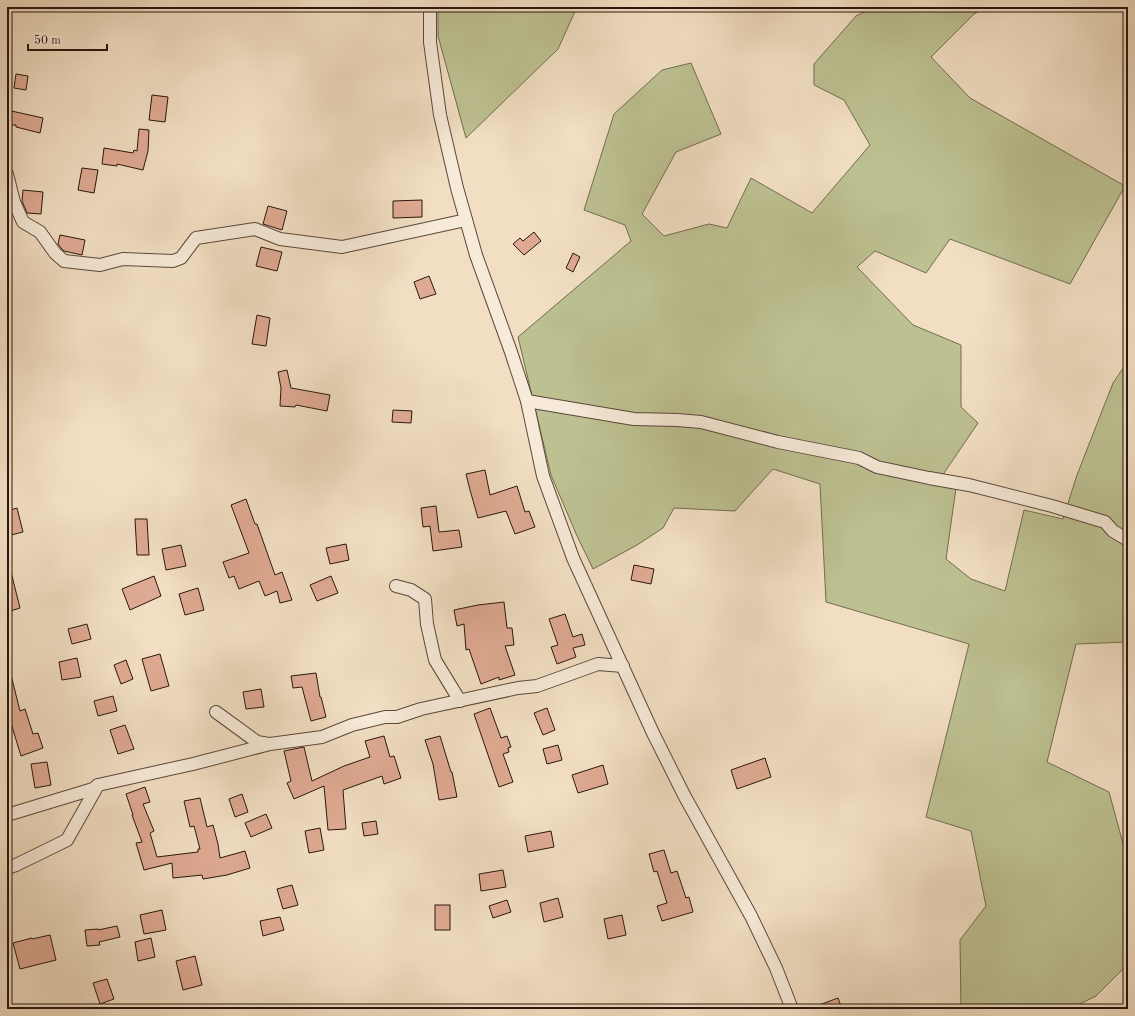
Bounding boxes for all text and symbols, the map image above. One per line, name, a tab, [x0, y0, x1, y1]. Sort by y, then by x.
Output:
scale bar	[28, 26, 107, 52]
text: 50 m	[34, 34, 61, 47]

